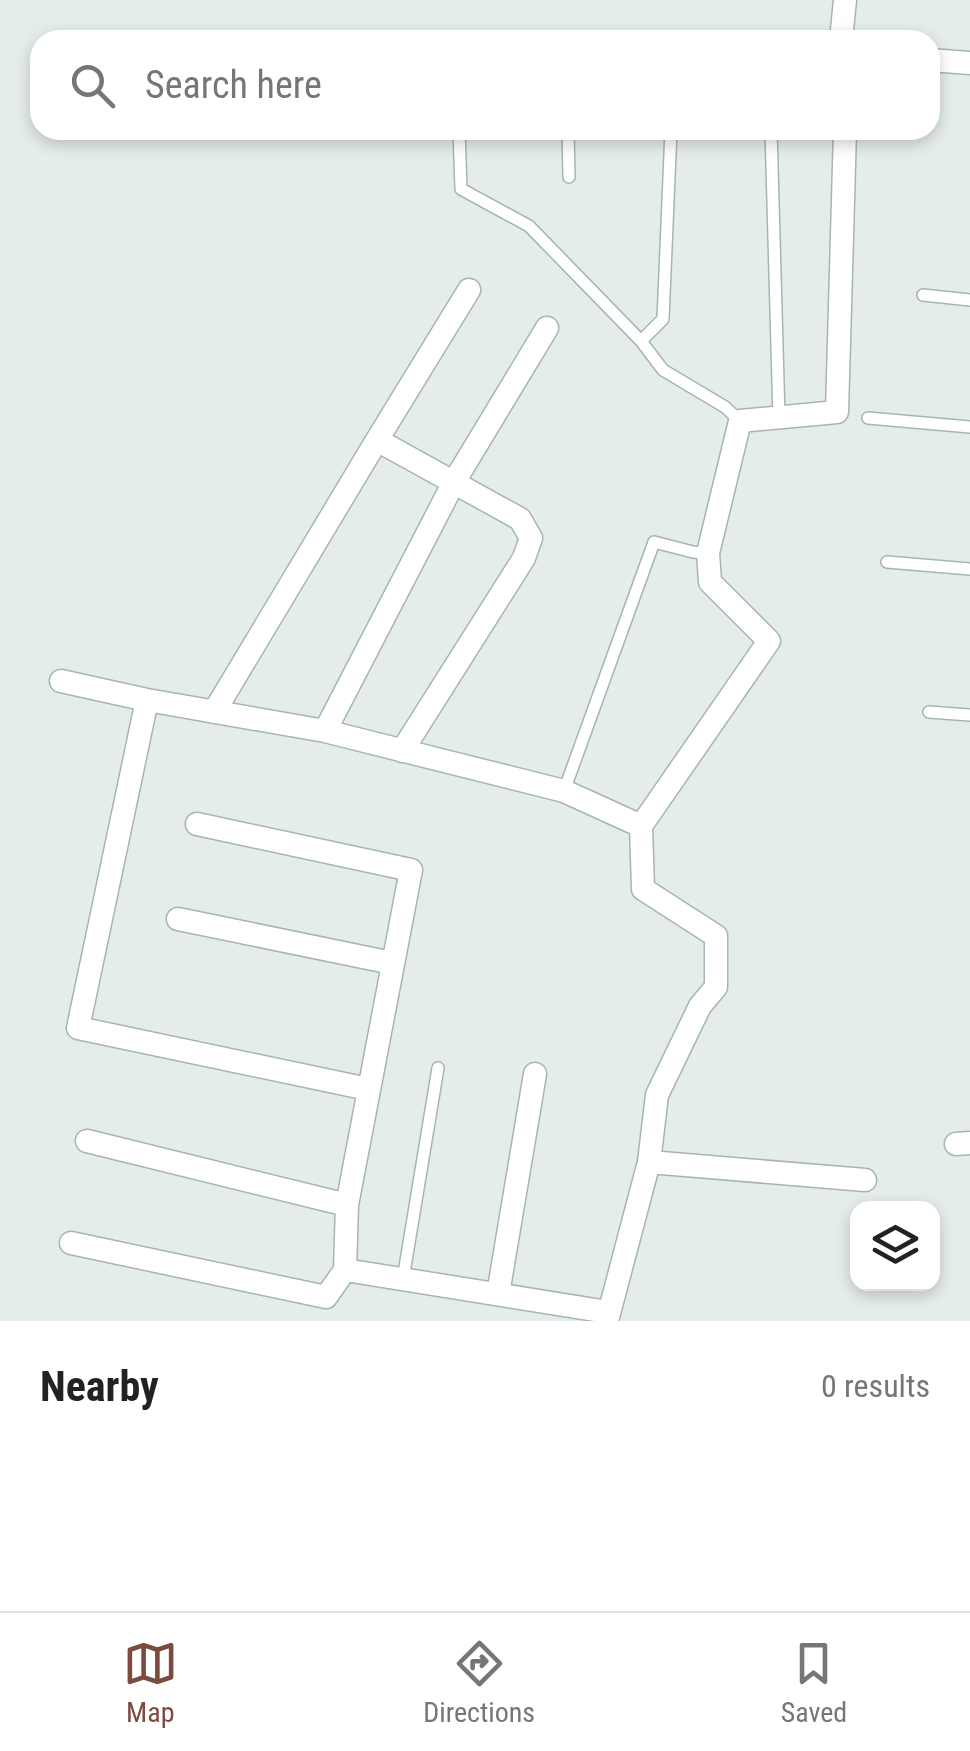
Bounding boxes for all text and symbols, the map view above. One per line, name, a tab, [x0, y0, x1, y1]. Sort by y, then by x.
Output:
search box	[30, 30, 940, 140]
icon: search	[65, 58, 120, 113]
text: Search here	[145, 63, 322, 107]
map controls	[850, 1201, 940, 1291]
button: layers	[850, 1201, 940, 1291]
text: Nearby	[40, 1362, 159, 1411]
text: 0 results	[821, 1367, 930, 1405]
tab: Map	[123, 1636, 178, 1729]
tab: Directions	[423, 1636, 535, 1729]
tab: Saved	[781, 1636, 847, 1729]

